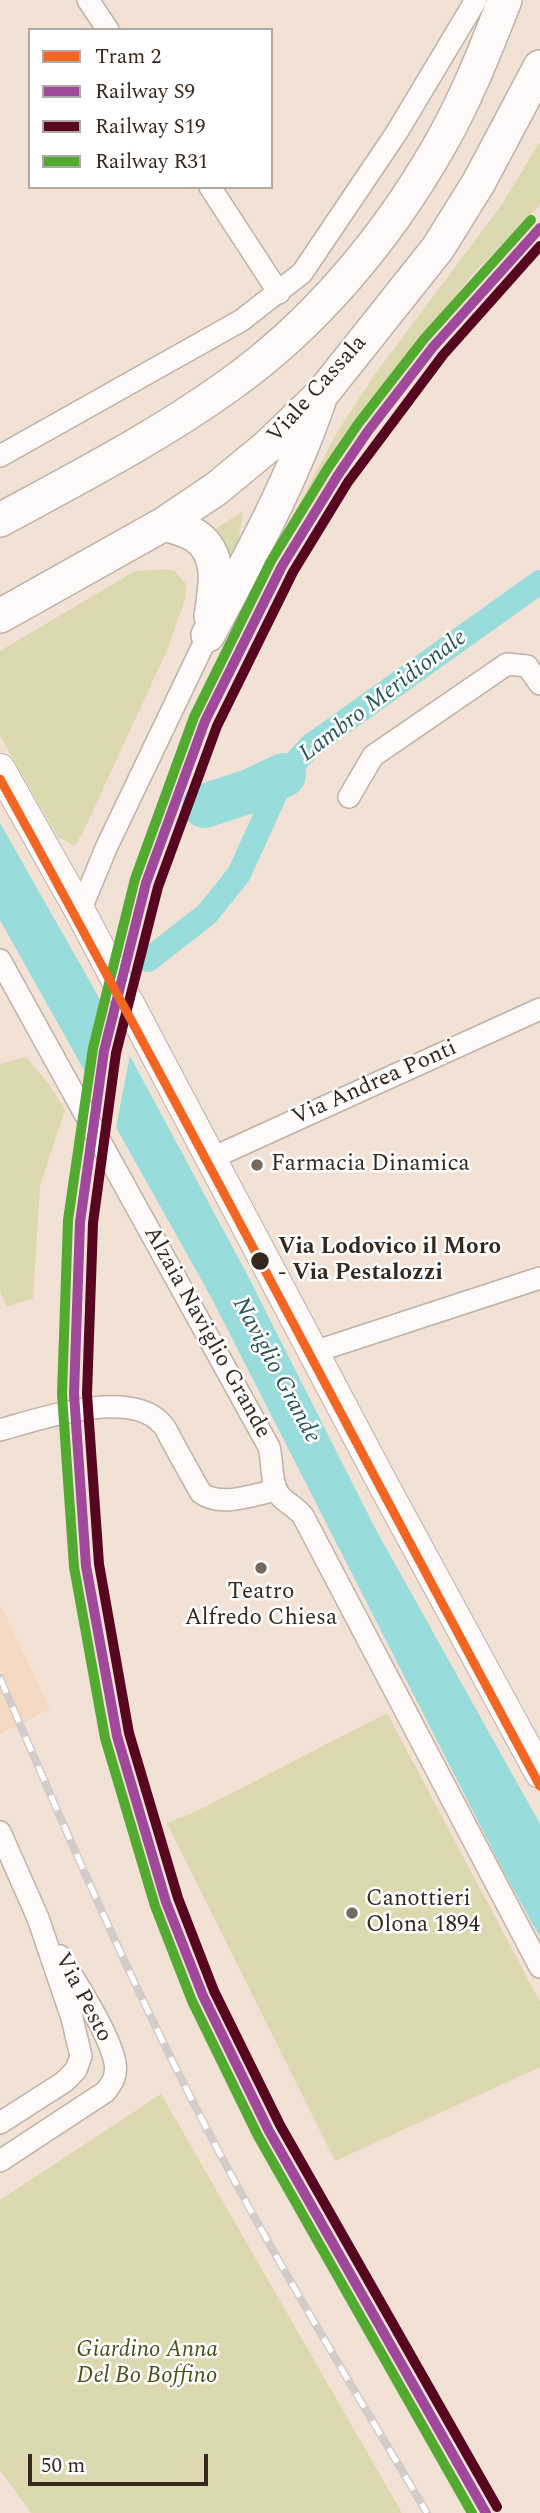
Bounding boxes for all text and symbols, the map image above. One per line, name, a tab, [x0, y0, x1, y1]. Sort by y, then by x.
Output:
legend	[28, 28, 273, 189]
text: Tram 2	[95, 41, 161, 73]
text: Railway S9	[95, 76, 195, 108]
text: Railway S19	[95, 111, 206, 143]
text: Railway R31	[95, 146, 208, 178]
street label: Viale Cassala	[262, 330, 374, 450]
water label: Lambro Meridionale	[294, 625, 474, 769]
street label: Via Andrea Ponti	[288, 1035, 462, 1133]
place label: Farmacia Dinamica	[271, 1151, 470, 1179]
marker: Farmacia Dinamica	[249, 1157, 265, 1173]
street label: Alzaia Naviglio Grande	[136, 1222, 276, 1444]
place label: Via Lodovico il Moro - Via Pestalozzi	[278, 1234, 501, 1288]
marker: Via Lodovico il Moro - Via Pestalozzi	[249, 1250, 271, 1272]
water label: Naviglio Grande	[224, 1293, 326, 1449]
marker: Teatro Alfredo Chiesa	[253, 1560, 269, 1576]
place label: Teatro Alfredo Chiesa	[185, 1579, 337, 1633]
place label: Canottieri Olona 1894	[366, 1886, 480, 1940]
marker: Canottieri Olona 1894	[344, 1905, 360, 1921]
street label: Via Pesto	[47, 1949, 117, 2047]
park label: Giardino Anna Del Bo Boffino	[76, 2337, 218, 2391]
scale bar	[32, 2440, 212, 2484]
text: 50 m	[41, 2450, 85, 2482]

